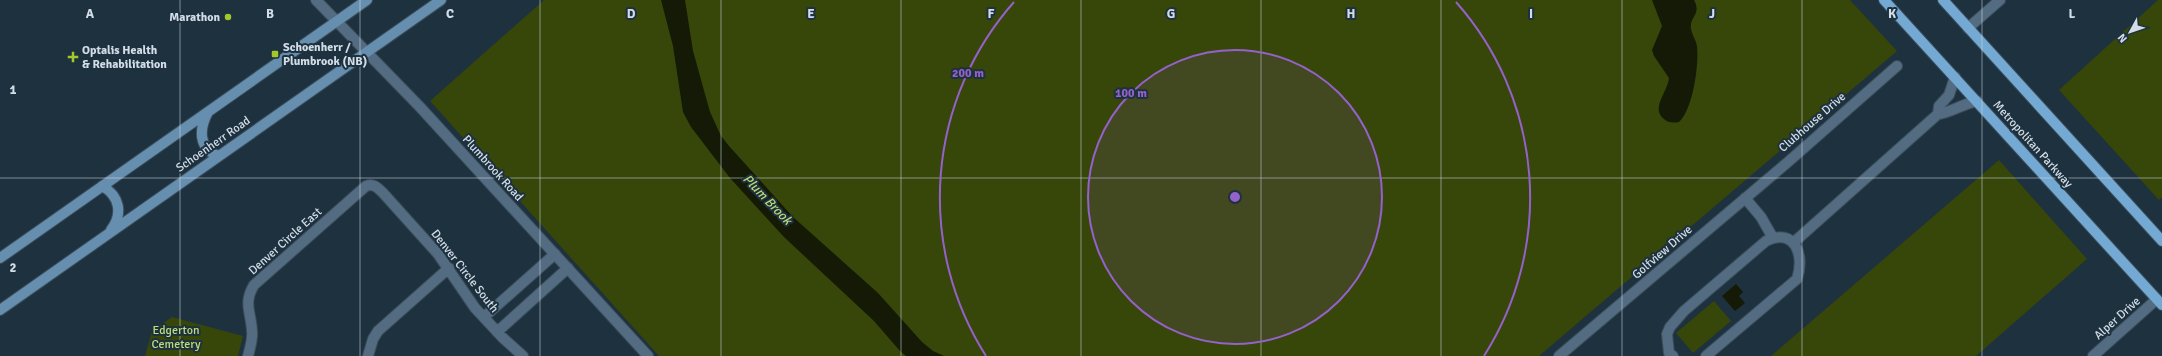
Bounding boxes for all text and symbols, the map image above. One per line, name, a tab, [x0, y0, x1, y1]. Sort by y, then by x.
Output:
text: A	[86, 6, 95, 22]
text: B	[266, 6, 274, 22]
text: C	[446, 6, 454, 22]
text: D	[627, 6, 636, 22]
text: E	[807, 6, 815, 22]
text: F	[988, 6, 995, 22]
text: G	[1167, 6, 1175, 22]
text: H	[1347, 6, 1355, 22]
text: I	[1529, 6, 1533, 22]
text: J	[1709, 6, 1715, 22]
text: K	[1888, 6, 1896, 22]
text: L	[2069, 6, 2076, 22]
place label: Marathon	[169, 10, 220, 25]
marker: Marathon	[223, 12, 233, 22]
north arrow	[2110, 12, 2150, 52]
text: N	[2115, 31, 2130, 45]
place label: Schoenherr / Plumbrook (NB)	[283, 40, 367, 69]
place label: Optalis Health & Rehabilitation	[82, 43, 167, 72]
marker: Schoenherr / Plumbrook (NB)	[270, 49, 280, 59]
marker: Optalis Health & Rehabilitation	[67, 51, 79, 63]
text: 200 m	[952, 66, 984, 81]
text: 1	[9, 82, 17, 98]
text: 100 m	[1115, 86, 1147, 101]
street label: Clubhouse Drive	[1776, 89, 1849, 155]
street label: Metropolitan Parkway	[1990, 98, 2076, 191]
street label: Schoenherr Road	[173, 113, 253, 176]
street label: Plumbrook Road	[459, 132, 526, 204]
water label: Plum Brook	[739, 171, 796, 229]
centre of rings	[1228, 190, 1242, 204]
street label: Denver Circle East	[246, 205, 325, 278]
street label: Golfview Drive	[1629, 222, 1695, 282]
street label: Denver Circle South	[428, 227, 502, 316]
text: 2	[9, 260, 17, 276]
street label: Alper Drive	[2091, 294, 2144, 343]
park label: Edgerton Cemetery	[151, 323, 201, 352]

